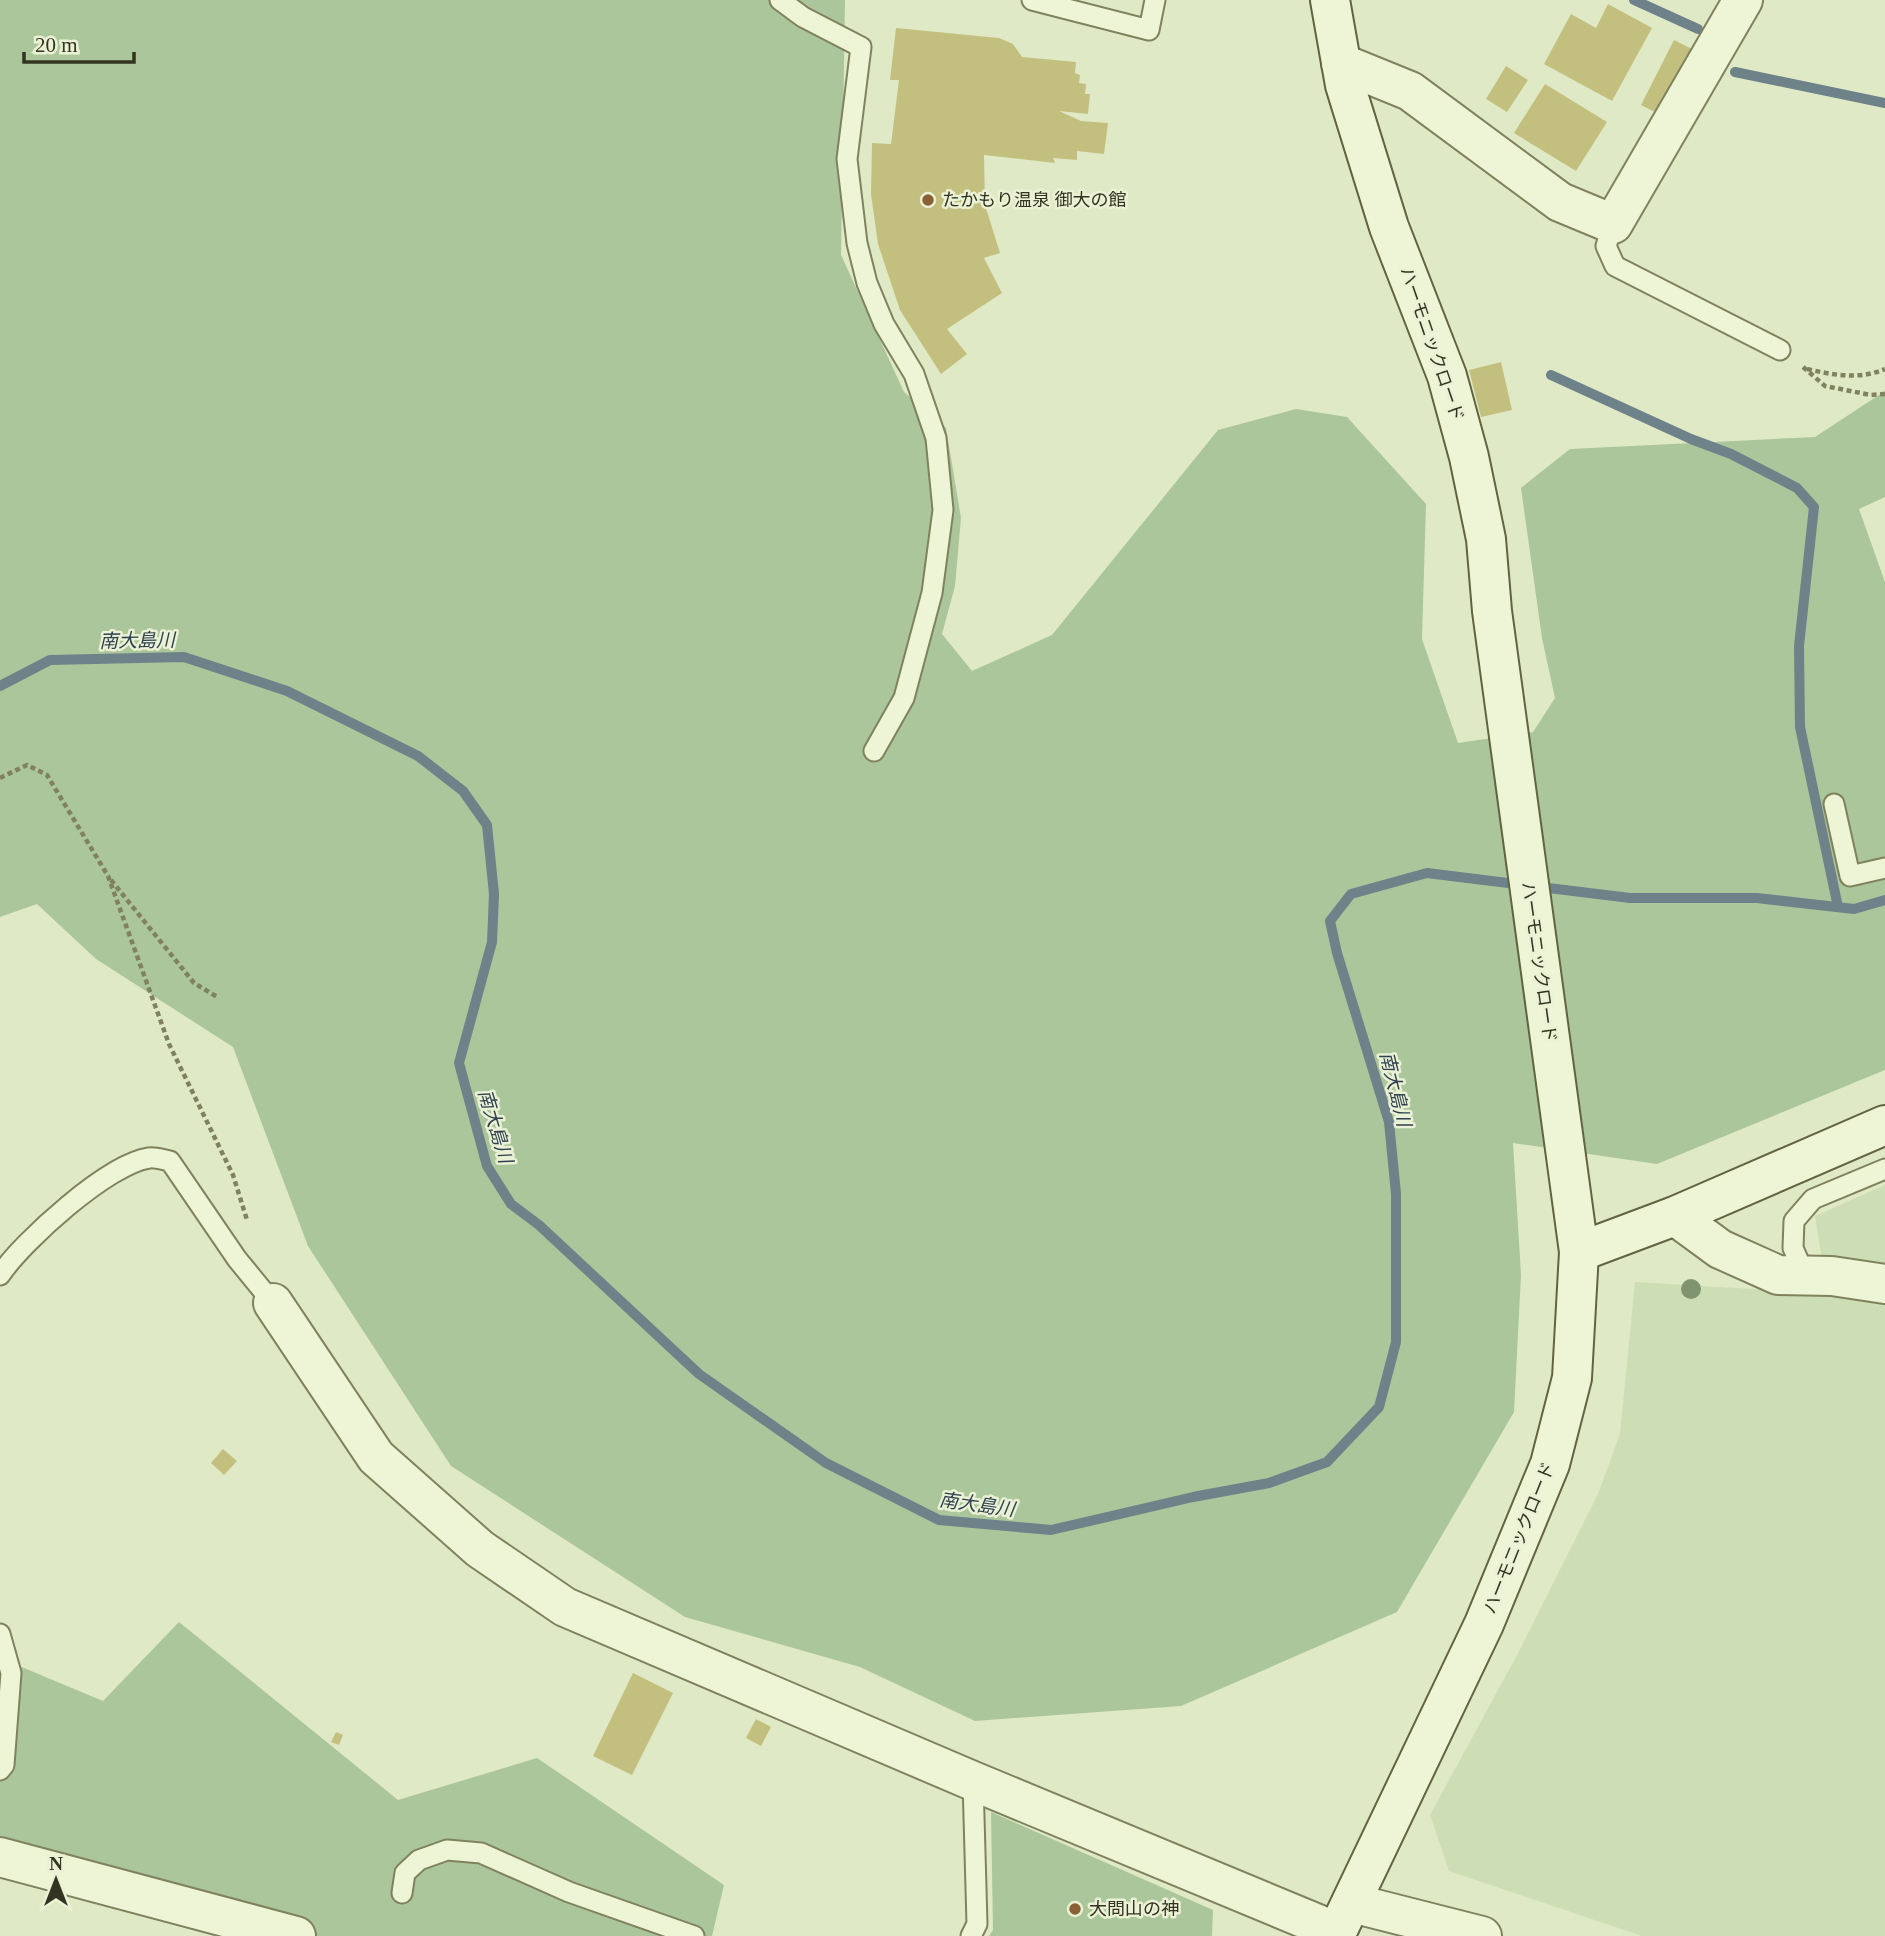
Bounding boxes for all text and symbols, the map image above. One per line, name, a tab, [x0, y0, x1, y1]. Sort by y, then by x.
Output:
scale bar	[24, 21, 135, 65]
text: 20 m	[35, 33, 78, 57]
place label: たかもり温泉 御大の館	[942, 190, 1127, 210]
marker: たかもり温泉 御大の館	[920, 192, 936, 208]
street label: ハーモニックロード	[1396, 264, 1468, 424]
water label: 南大島川	[99, 629, 177, 652]
street label: ハーモニックロード	[1518, 880, 1560, 1044]
water label: 南大島川	[1376, 1050, 1415, 1130]
water label: 南大島川	[474, 1087, 517, 1167]
street label: ハーモニックロード	[1479, 1459, 1559, 1617]
water label: 南大島川	[938, 1489, 1018, 1520]
north arrow	[21, 1845, 91, 1915]
text: N	[49, 1853, 63, 1874]
place label: 大問山の神	[1089, 1899, 1179, 1919]
marker: 大問山の神	[1067, 1901, 1083, 1917]

